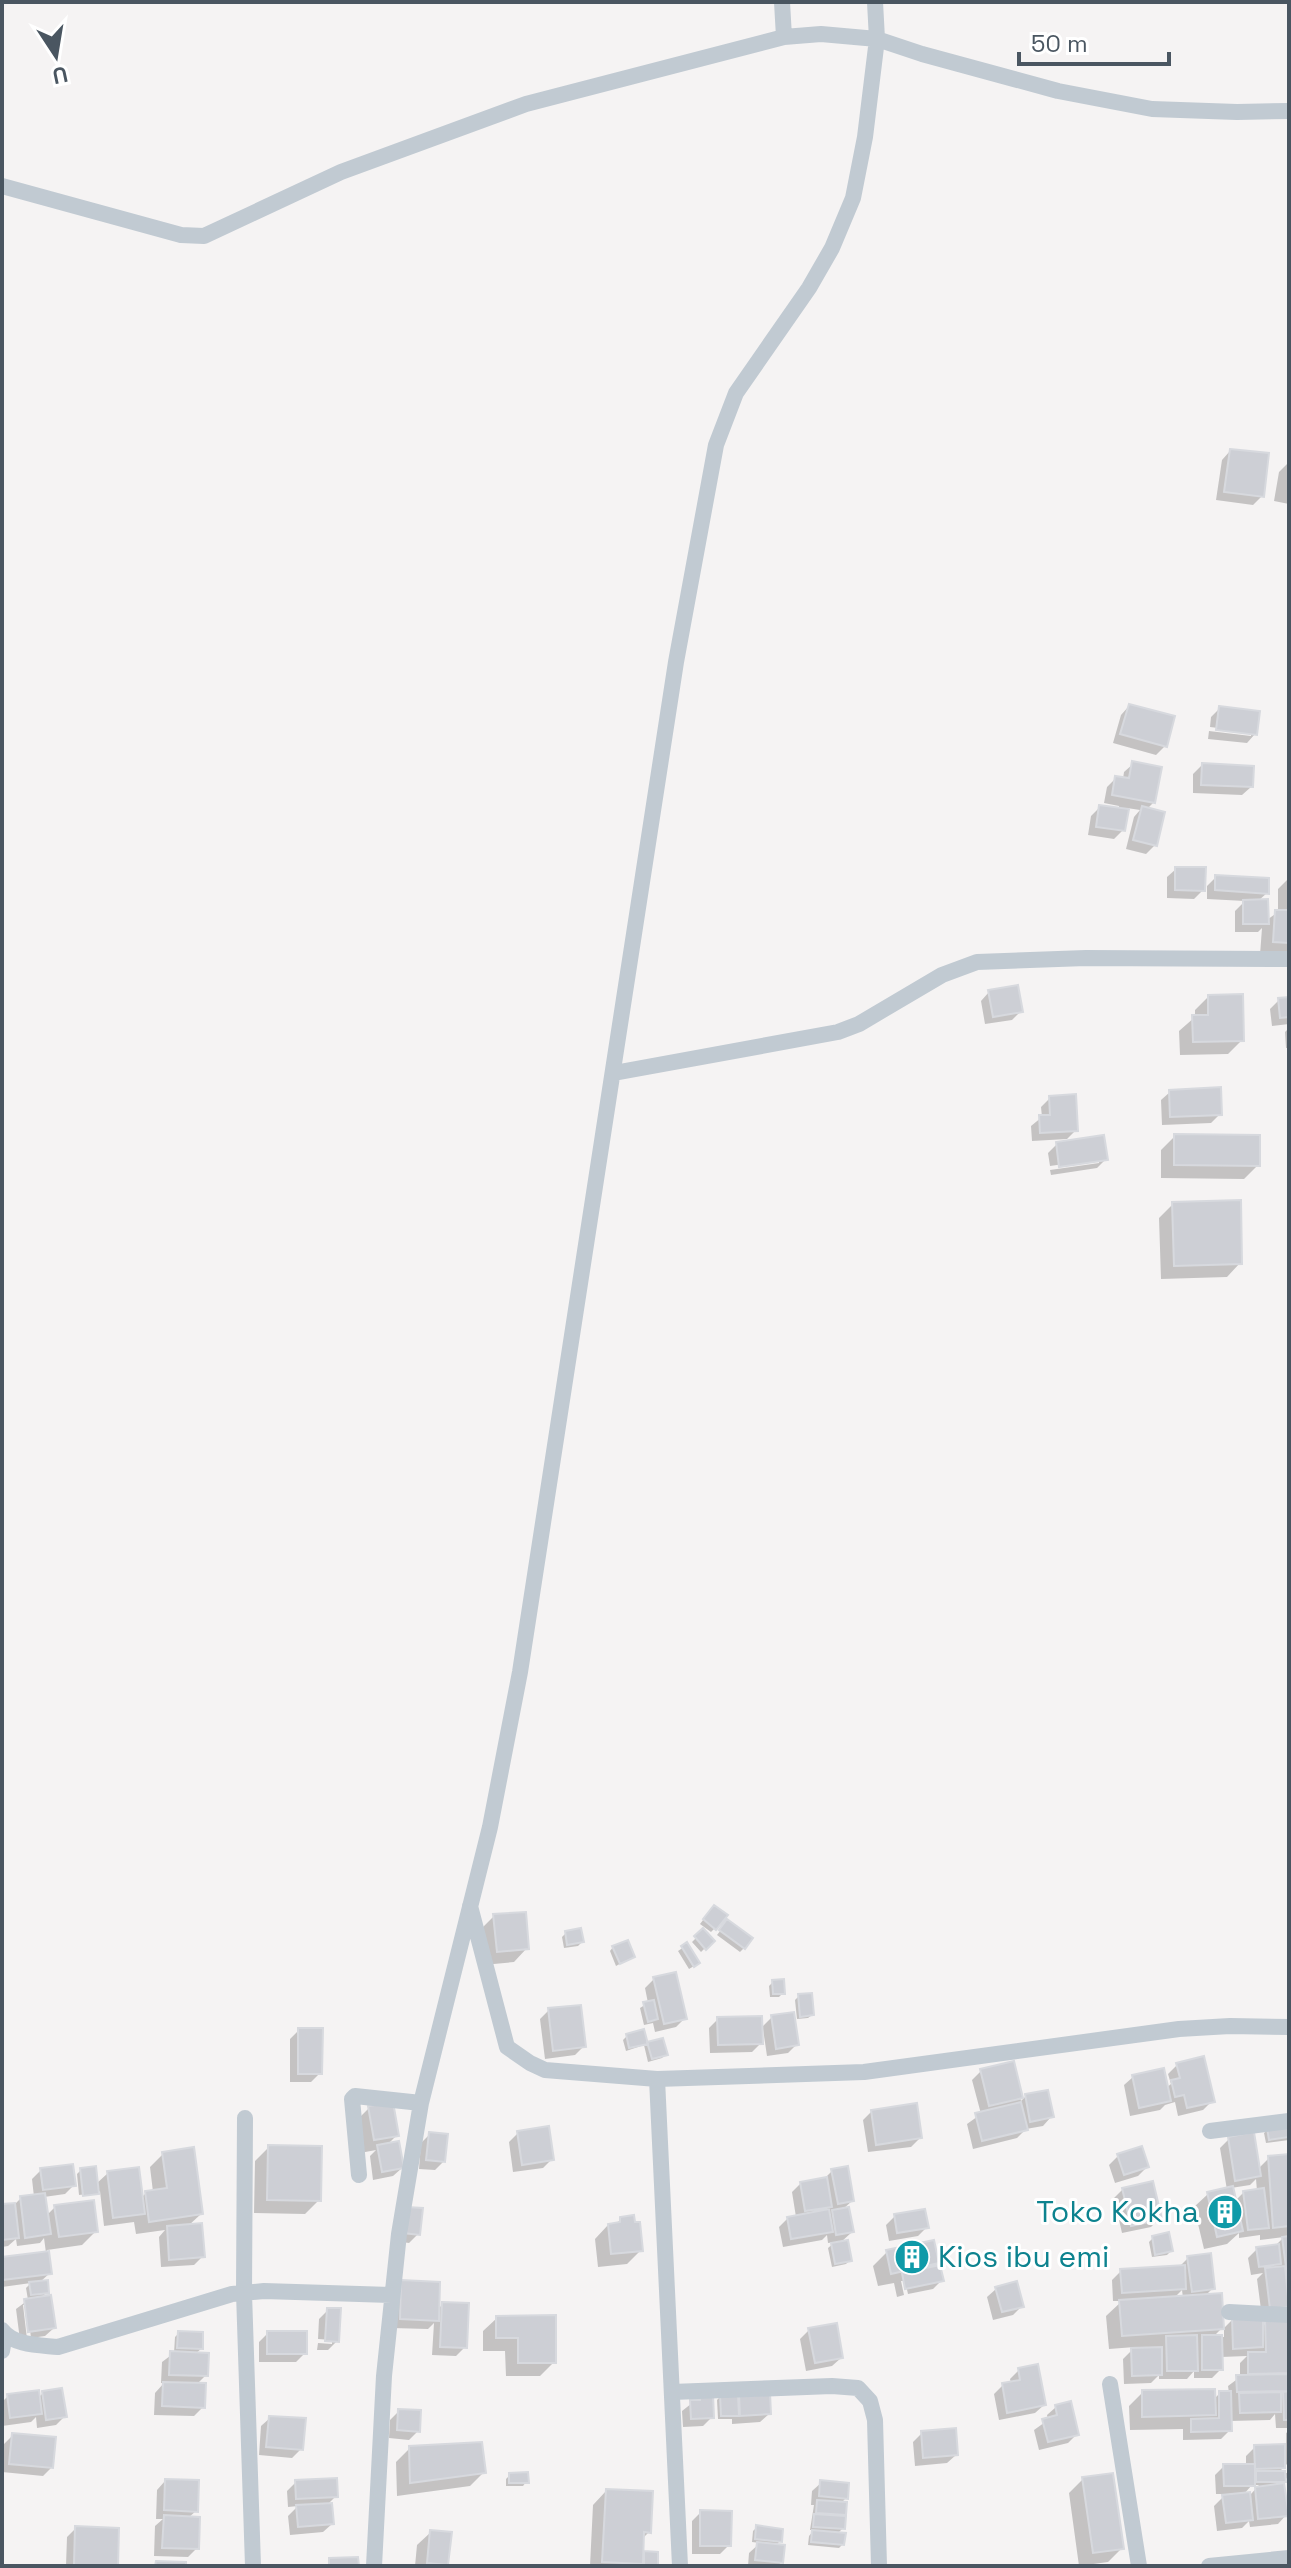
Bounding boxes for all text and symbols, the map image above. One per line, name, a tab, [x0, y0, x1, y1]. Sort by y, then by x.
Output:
north arrow	[16, 16, 96, 96]
scale bar	[1019, 16, 1169, 66]
text: 50 m	[1031, 28, 1088, 59]
text: U	[50, 60, 70, 91]
place label: Toko Kokha	[1036, 2192, 1199, 2231]
building icon: Toko Kokha	[1206, 2193, 1244, 2231]
place label: Kios ibu emi	[938, 2237, 1109, 2276]
building icon: Kios ibu emi	[893, 2238, 931, 2276]

